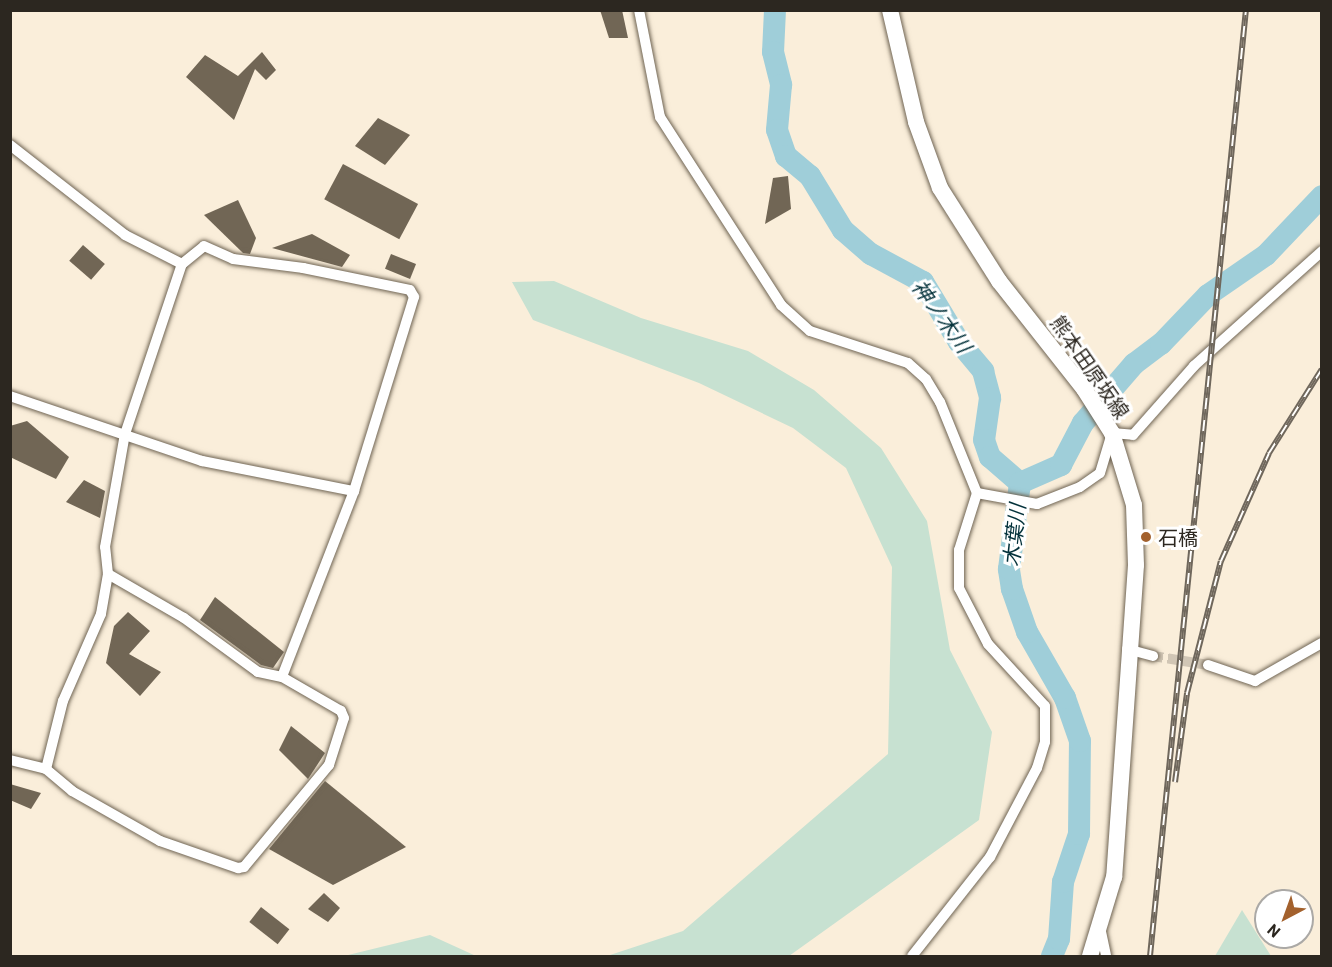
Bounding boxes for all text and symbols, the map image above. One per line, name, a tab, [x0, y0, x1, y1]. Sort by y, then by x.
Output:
water label: 神ノ木川	[907, 275, 977, 357]
street label: 熊本田原坂線	[1046, 311, 1134, 423]
water label: 木葉川	[998, 502, 1030, 568]
place label: 石橋	[1158, 525, 1198, 549]
marker: 石橋	[1139, 530, 1153, 544]
north arrow	[1254, 889, 1314, 949]
text: N	[1263, 921, 1283, 942]

